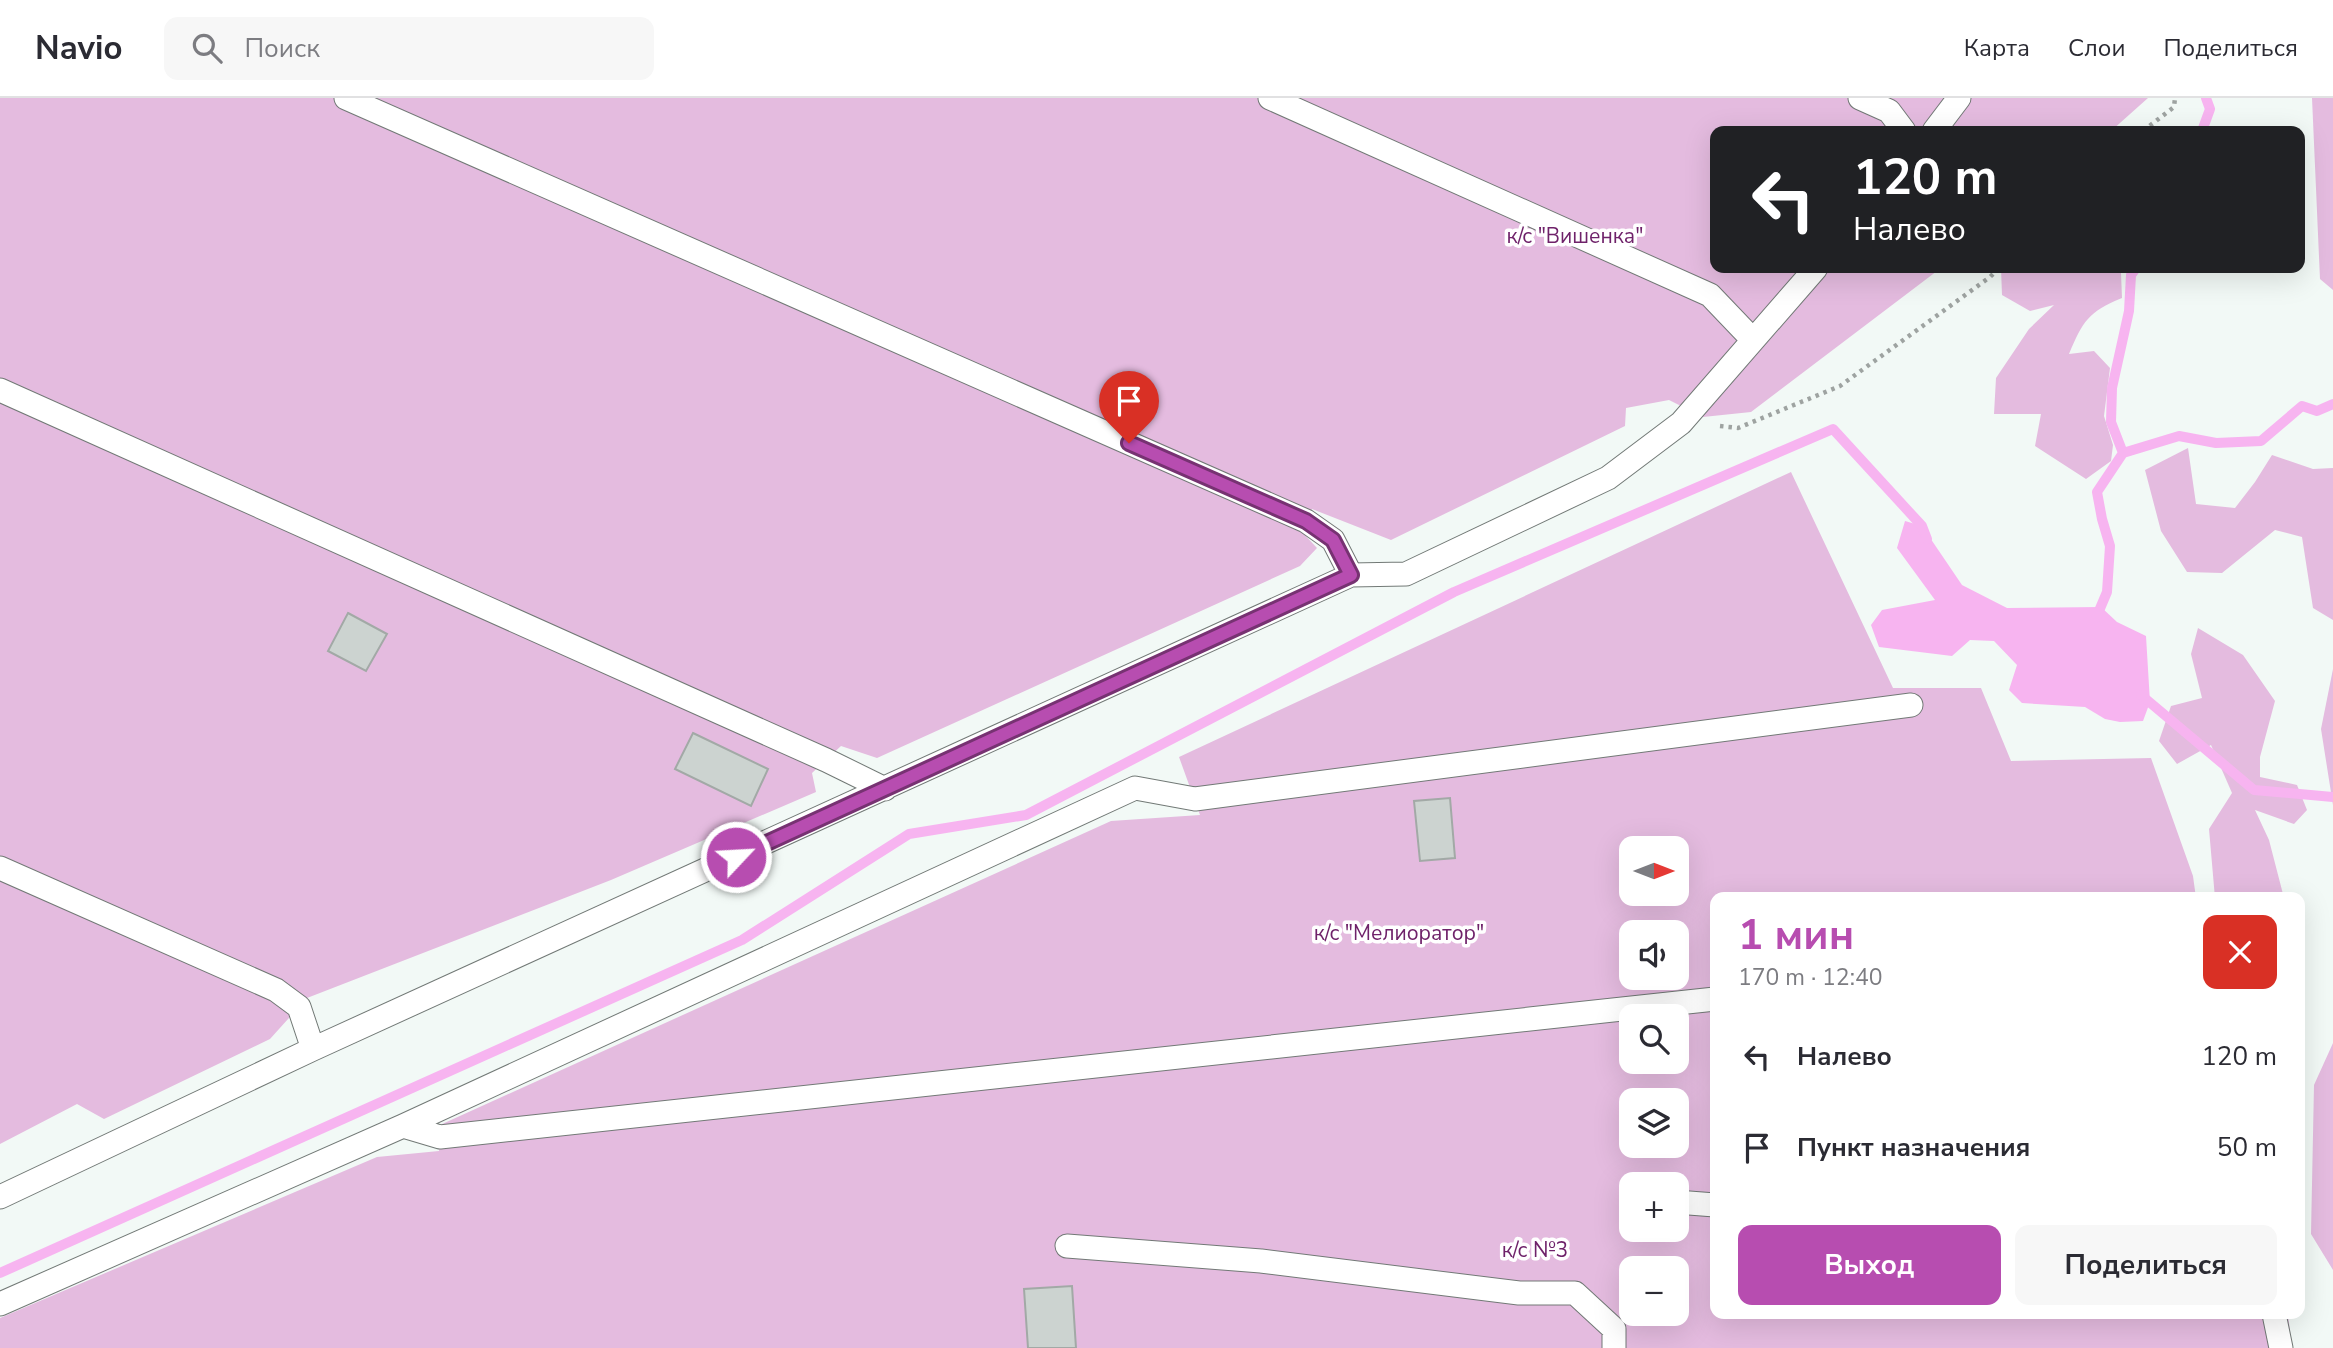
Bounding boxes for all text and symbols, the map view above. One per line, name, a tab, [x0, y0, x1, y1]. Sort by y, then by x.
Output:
search box	[164, 17, 654, 80]
text: Navio	[35, 26, 122, 71]
icon: search	[188, 29, 226, 67]
text: Поиск	[244, 31, 320, 66]
text: Карта	[1964, 32, 2030, 64]
text: Слои	[2068, 32, 2125, 64]
text: Поделиться	[2163, 32, 2298, 64]
text: 120 m	[1853, 144, 1997, 211]
icon: left	[1738, 154, 1829, 245]
text: Налево	[1853, 208, 1966, 251]
park label: к/с "Вишенка"	[1507, 222, 1643, 250]
pin	[1099, 371, 1159, 443]
icon: arrive	[1110, 382, 1148, 420]
position arrow	[699, 820, 773, 894]
north arrow	[1619, 836, 1689, 906]
map controls	[1619, 836, 1689, 1326]
text: 1 мин	[1738, 907, 1854, 964]
button: close	[2203, 915, 2277, 989]
park label: к/с "Мелиоратор"	[1314, 919, 1484, 947]
button: sound	[1619, 920, 1689, 990]
text: 170 m · 12:40	[1738, 962, 1883, 993]
button: search	[1619, 1004, 1689, 1074]
icon: left	[1738, 1038, 1776, 1076]
text: Налево	[1797, 1039, 1892, 1074]
text: 120 m	[2201, 1039, 2277, 1074]
button: layers	[1619, 1088, 1689, 1158]
icon: arrive	[1738, 1129, 1776, 1167]
text: Пункт назначения	[1797, 1130, 2030, 1165]
text: 50 m	[2217, 1130, 2277, 1165]
button: +	[1619, 1172, 1689, 1242]
button: Выход	[1738, 1225, 2001, 1305]
button: Поделиться	[2015, 1225, 2277, 1305]
park label: к/с №3	[1502, 1236, 1568, 1264]
button: −	[1619, 1256, 1689, 1326]

